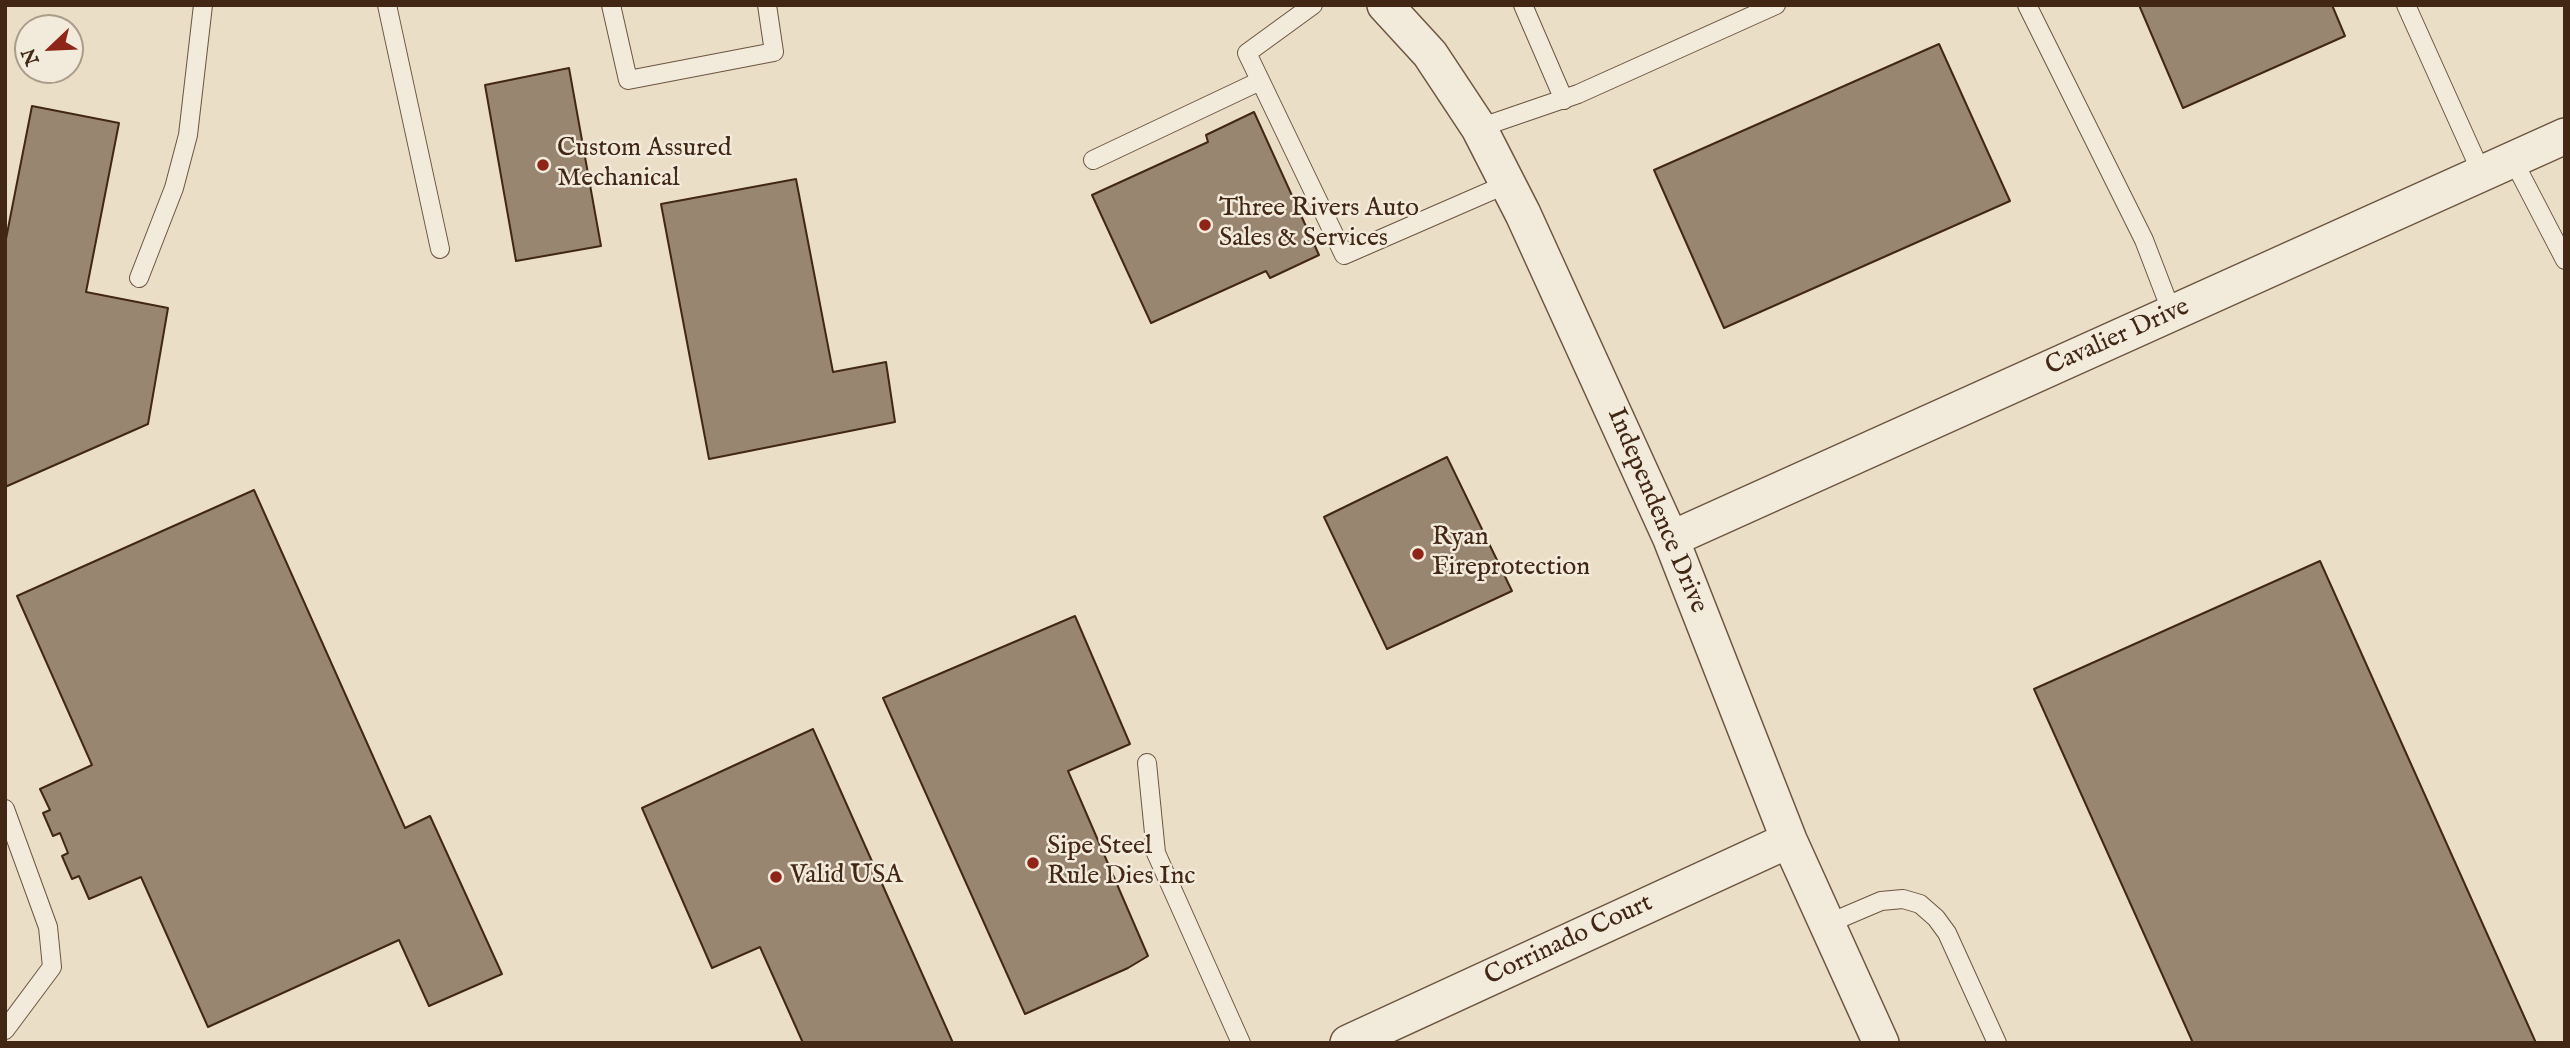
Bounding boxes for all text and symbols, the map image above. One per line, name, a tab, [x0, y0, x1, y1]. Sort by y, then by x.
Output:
north arrow	[14, 14, 84, 84]
text: N	[17, 44, 46, 69]
place label: Custom Assured Mechanical	[557, 134, 732, 196]
marker: Custom Assured Mechanical	[535, 157, 551, 173]
place label: Three Rivers Auto Sales & Services	[1219, 194, 1419, 256]
marker: Three Rivers Auto Sales & Services	[1197, 217, 1213, 233]
street label: Cavalier Drive	[2041, 292, 2195, 384]
street label: Independence Drive	[1599, 404, 1713, 618]
place label: Ryan Fireprotection	[1432, 523, 1590, 584]
marker: Ryan Fireprotection	[1410, 546, 1426, 562]
place label: Sipe Steel Rule Dies Inc	[1047, 832, 1195, 894]
marker: Sipe Steel Rule Dies Inc	[1025, 855, 1041, 871]
place label: Valid USA	[790, 861, 903, 893]
marker: Valid USA	[768, 869, 784, 885]
street label: Corrinado Court	[1480, 888, 1658, 994]

